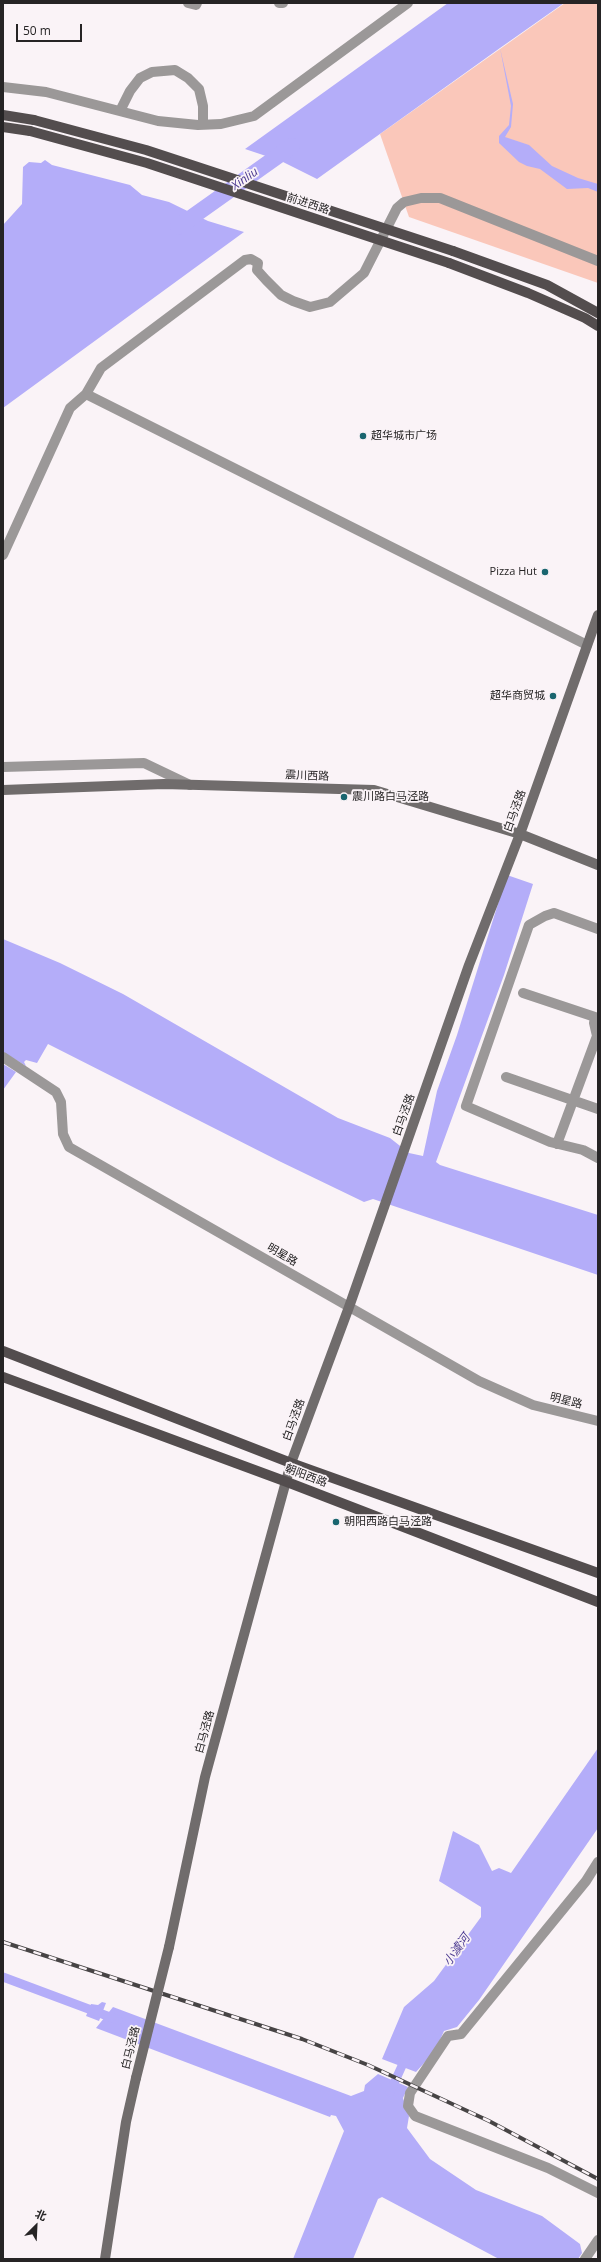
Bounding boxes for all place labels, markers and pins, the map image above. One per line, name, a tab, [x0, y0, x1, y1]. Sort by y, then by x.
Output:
place label: 超华城市广场	[371, 429, 437, 443]
marker: 超华城市广场	[358, 431, 368, 441]
place label: Pizza Hut	[490, 565, 537, 579]
marker: Pizza Hut	[540, 567, 550, 577]
place label: 超华商贸城	[490, 689, 545, 703]
marker: 超华商贸城	[548, 691, 558, 701]
place label: 震川路白马泾路	[352, 790, 429, 804]
marker: 震川路白马泾路	[339, 792, 349, 802]
place label: 朝阳西路白马泾路	[344, 1515, 432, 1529]
marker: 朝阳西路白马泾路	[331, 1517, 341, 1527]

